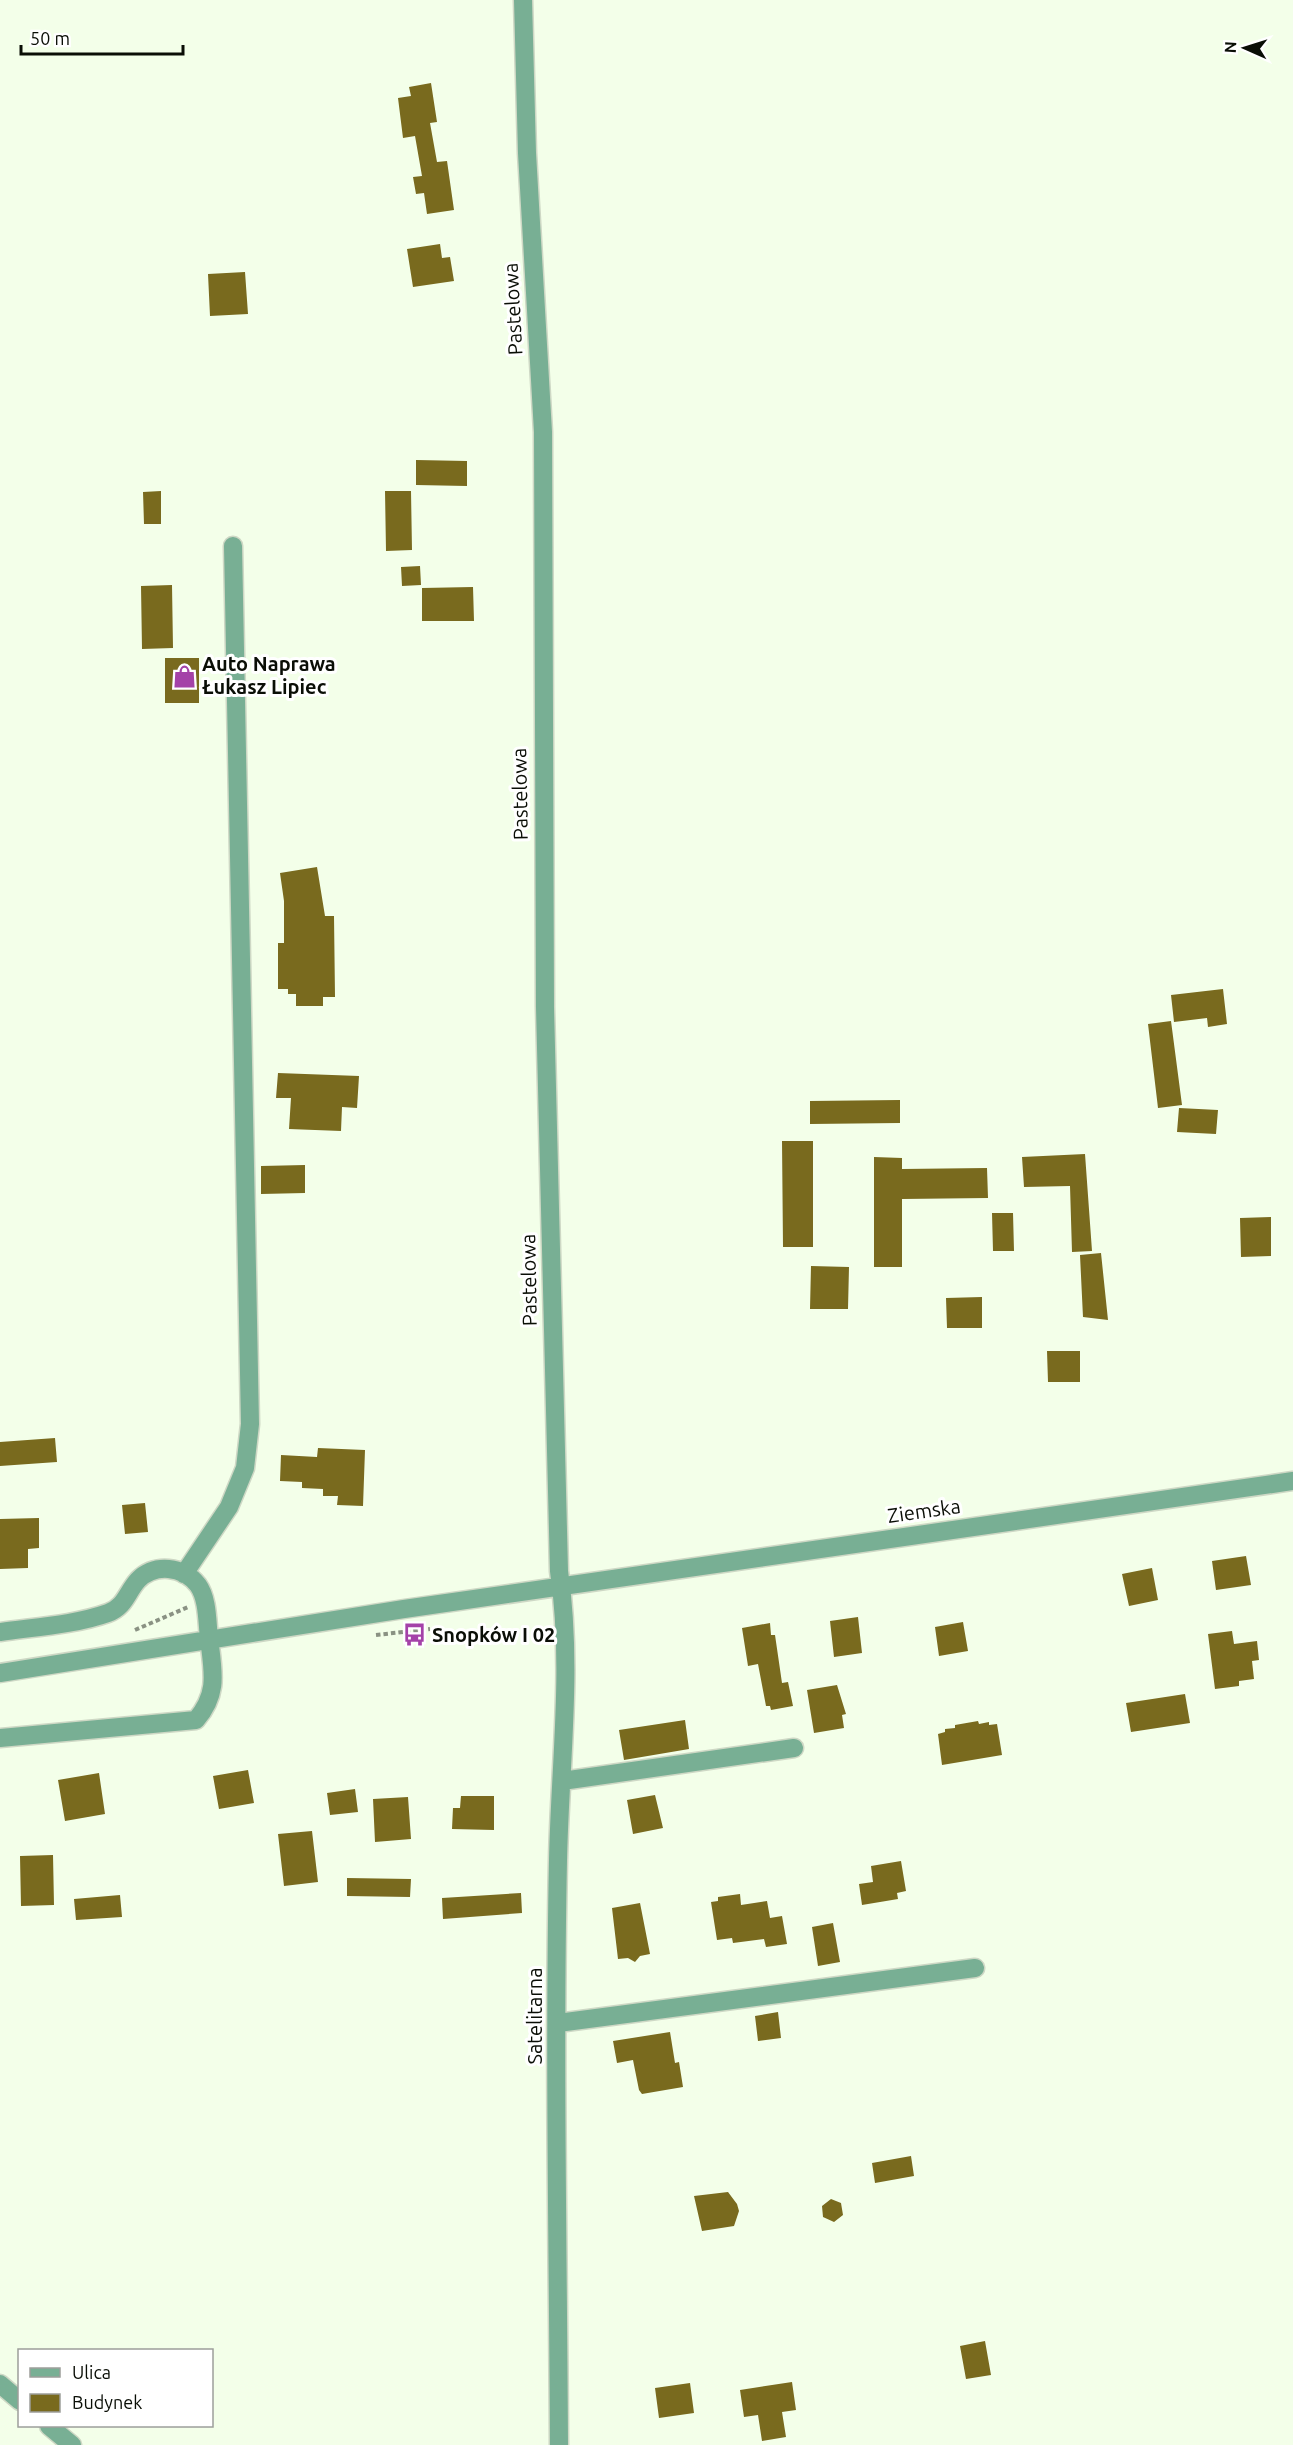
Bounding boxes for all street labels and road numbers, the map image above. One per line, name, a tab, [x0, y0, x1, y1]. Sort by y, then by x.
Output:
street label: Pastelowa	[499, 262, 526, 356]
street label: Pastelowa	[507, 748, 532, 840]
street label: Pastelowa	[516, 1234, 541, 1326]
street label: Ziemska	[886, 1494, 962, 1527]
street label: Satelitarna	[523, 1967, 546, 2065]

